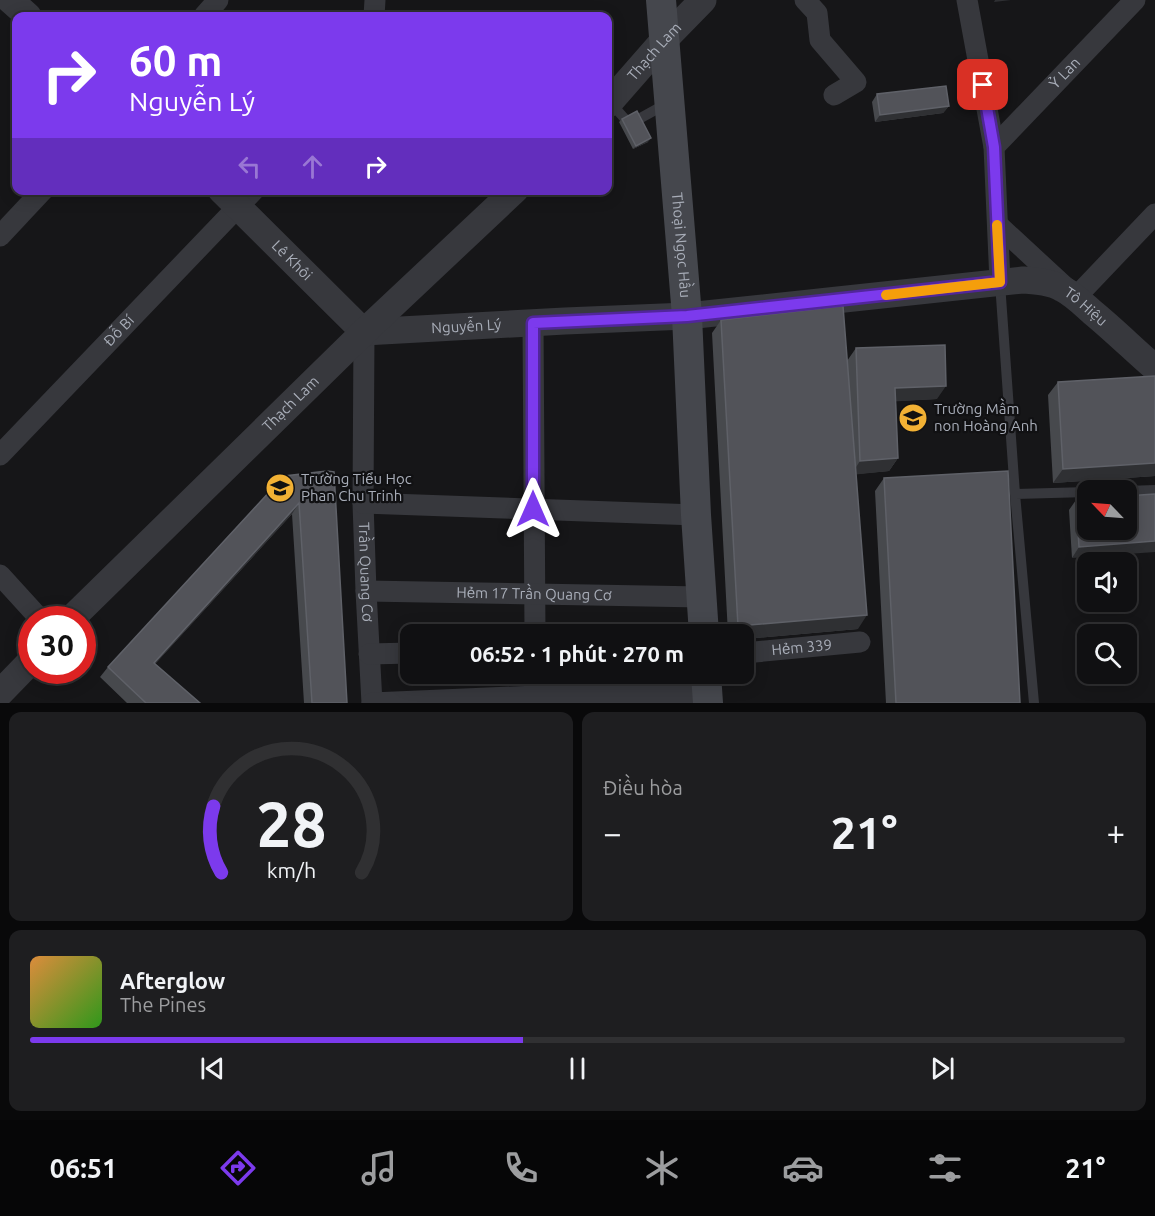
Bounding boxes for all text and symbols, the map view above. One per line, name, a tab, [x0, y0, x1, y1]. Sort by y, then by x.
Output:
street label: Thạch Lam	[624, 19, 684, 84]
icon: right	[30, 36, 108, 114]
text: 60 m	[129, 37, 223, 84]
street label: Ỷ Lan	[1045, 54, 1083, 92]
pin	[957, 59, 1008, 110]
icon: arrive	[966, 68, 999, 101]
text: Nguyễn Lý	[129, 86, 255, 116]
icon: left	[233, 150, 266, 183]
icon: ahead	[296, 150, 329, 183]
icon: right	[359, 150, 392, 183]
street label: Thoại Ngọc Hầu	[669, 192, 695, 299]
street label: Lê Khôi	[269, 237, 316, 284]
street label: Tô Hiệu	[1062, 283, 1111, 329]
street label: Đỗ Bí	[100, 311, 138, 349]
street label: Nguyễn Lý	[431, 315, 502, 336]
street label: Thạch Lam	[259, 372, 322, 435]
place label: Trường Mầm non Hoàng Anh	[934, 398, 1038, 434]
school or university icon: Trường Mầm non Hoàng Anh	[897, 402, 929, 434]
place label: Trường Tiểu Học Phan Chu Trinh	[301, 470, 412, 504]
school or university icon: Trường Tiểu Học Phan Chu Trinh	[264, 472, 296, 504]
position arrow	[501, 477, 565, 541]
north arrow	[1077, 480, 1137, 540]
map controls	[1077, 480, 1137, 684]
street label: Trần Quang Cơ	[356, 522, 377, 622]
button: sound	[1077, 552, 1137, 612]
street label: Hẻm 17 Trần Quang Cơ	[456, 583, 612, 603]
speed limit sign: 30	[18, 606, 96, 684]
button: search	[1077, 624, 1137, 684]
street label: Hẻm 339	[771, 636, 833, 658]
text: 06:52 · 1 phút · 270 m	[470, 641, 684, 666]
text: Điều hòa	[603, 776, 683, 799]
text: 28	[256, 789, 326, 859]
text: 21°	[831, 807, 897, 858]
text: −	[603, 814, 622, 851]
text: +	[1106, 814, 1125, 851]
text: km/h	[266, 859, 316, 883]
text: Afterglow	[120, 968, 225, 993]
text: The Pines	[120, 993, 206, 1016]
icon: previous	[196, 1052, 229, 1085]
icon: pause	[561, 1052, 594, 1085]
icon: next	[926, 1052, 959, 1085]
icon: directions	[217, 1147, 259, 1189]
icon: music	[358, 1147, 400, 1189]
icon: phone	[500, 1147, 542, 1189]
icon: climate	[641, 1147, 683, 1189]
icon: car	[782, 1147, 824, 1189]
icon: filters	[924, 1147, 966, 1189]
text: 06:51	[50, 1153, 117, 1183]
text: 21°	[1065, 1153, 1105, 1183]

